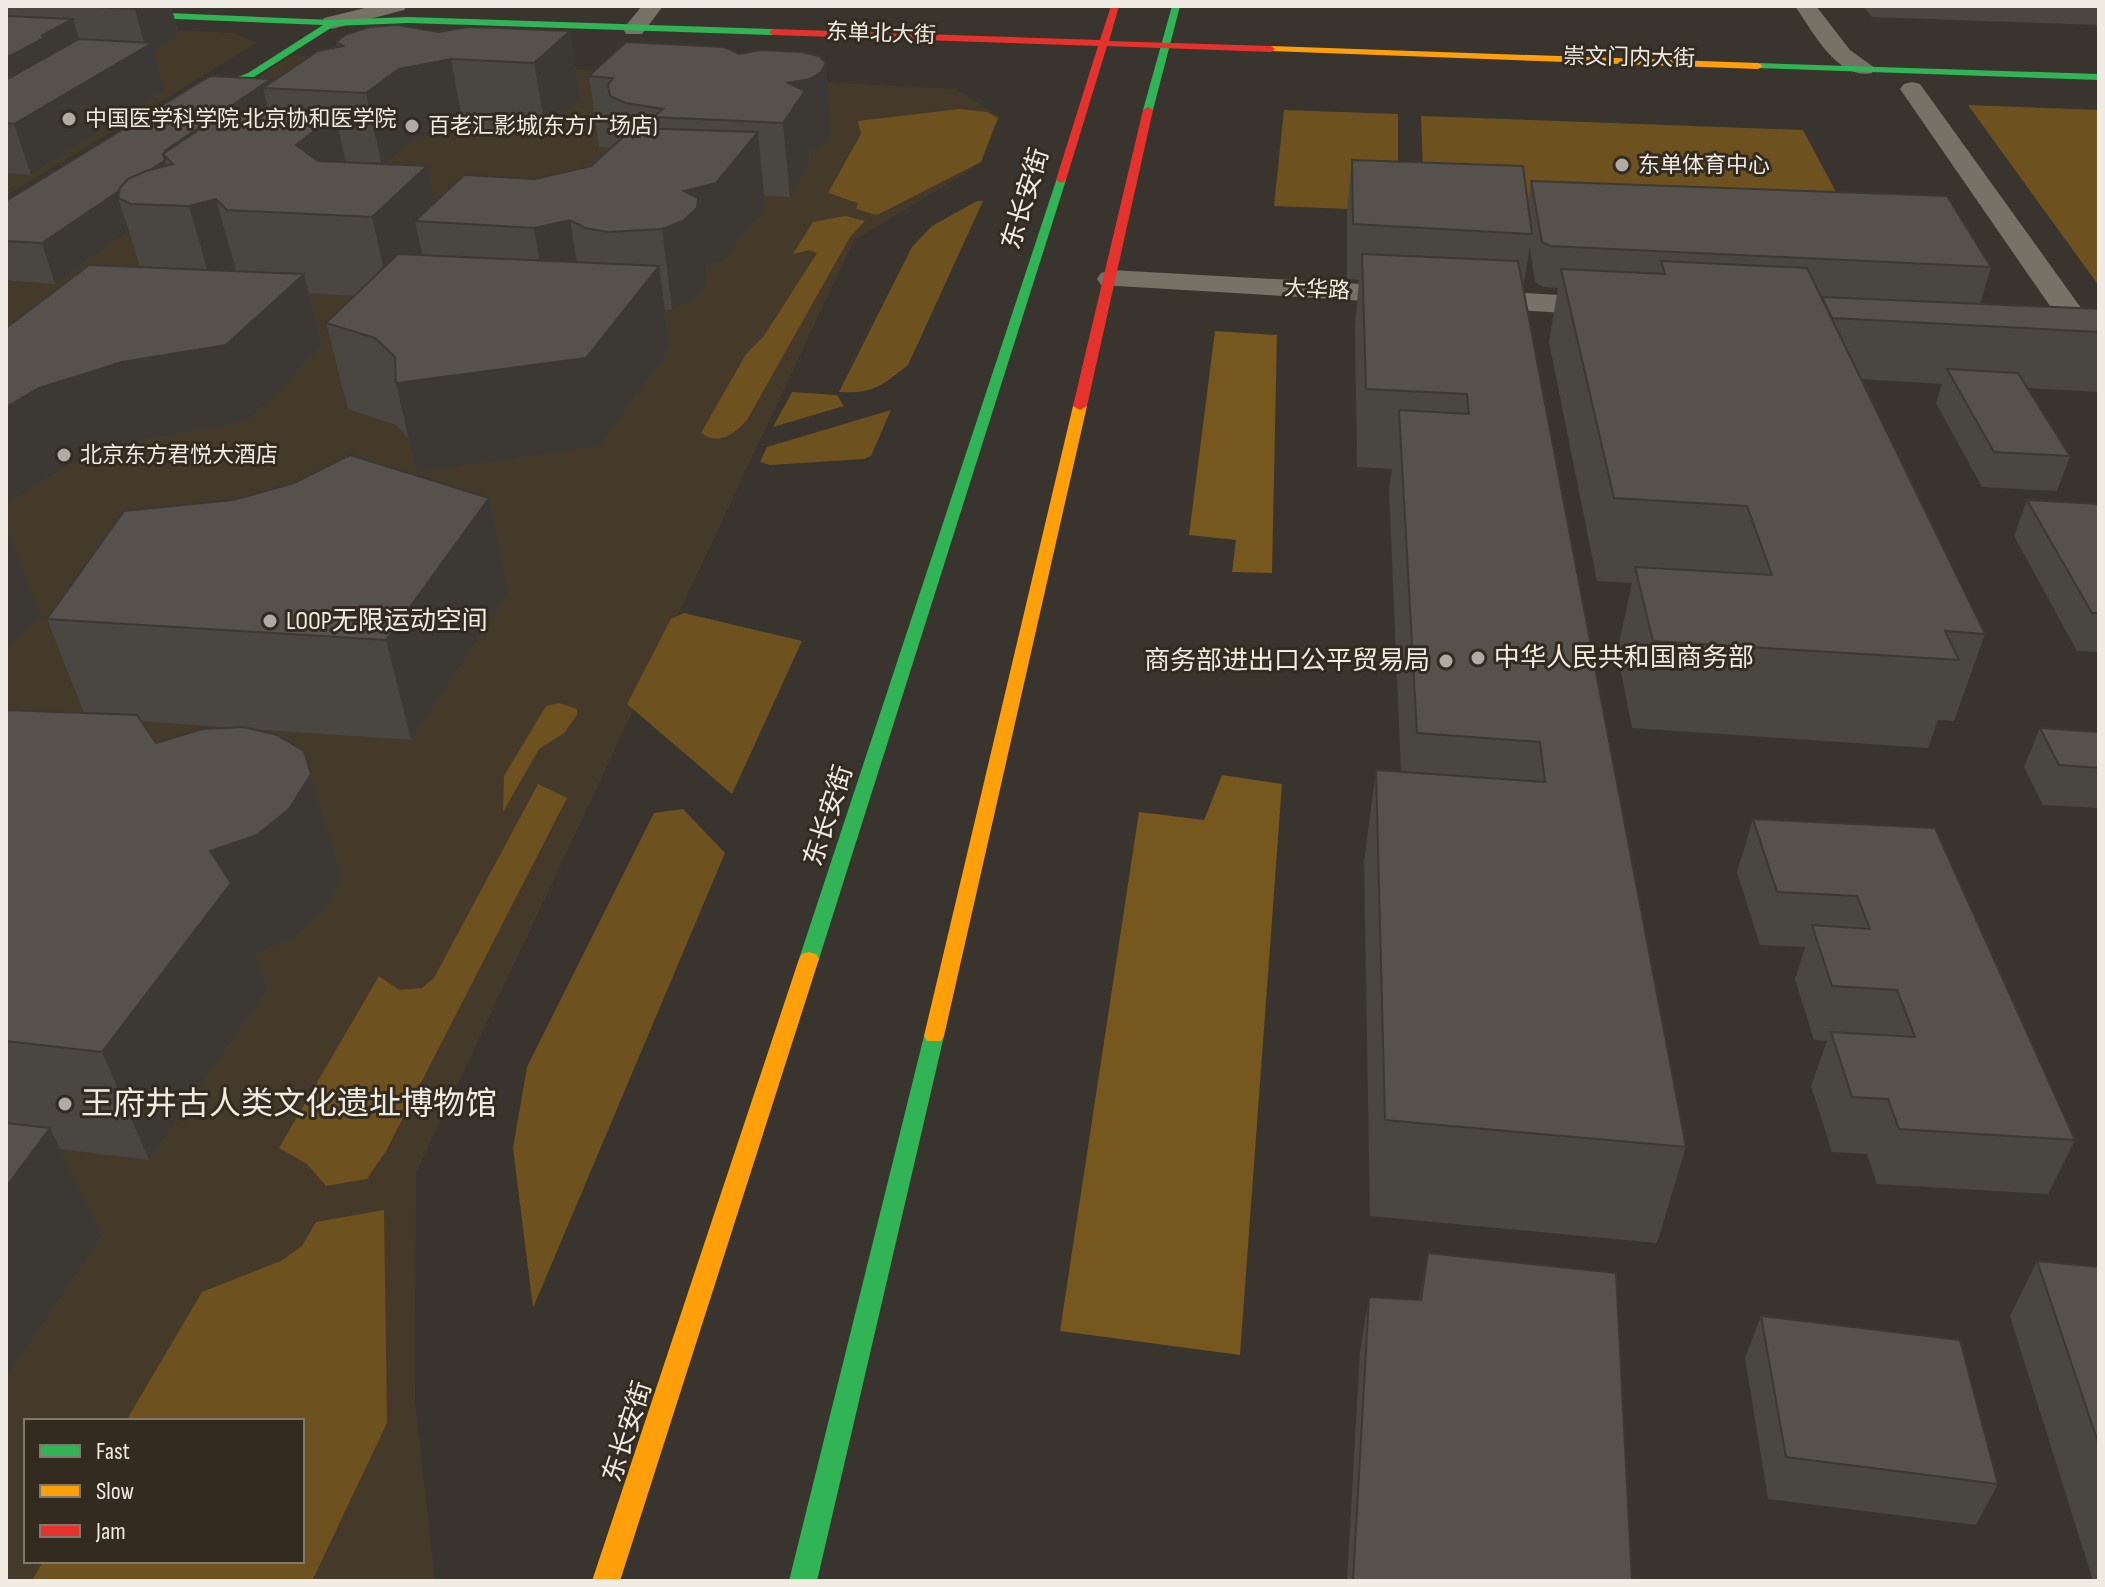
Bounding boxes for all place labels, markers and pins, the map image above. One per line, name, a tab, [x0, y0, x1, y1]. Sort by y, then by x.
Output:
place label: 中国医学科学院 北京协和医学院	[85, 106, 397, 133]
marker: 中国医学科学院 北京协和医学院	[60, 110, 78, 128]
place label: 百老汇影城(东方广场店)	[428, 113, 658, 140]
marker: 百老汇影城(东方广场店)	[403, 117, 421, 135]
place label: 东单体育中心	[1638, 152, 1770, 179]
marker: 东单体育中心	[1613, 156, 1631, 174]
place label: 北京东方君悦大酒店	[80, 442, 278, 469]
marker: 北京东方君悦大酒店	[55, 446, 73, 464]
place label: LOOP无限运动空间	[286, 606, 488, 637]
marker: LOOP无限运动空间	[261, 612, 279, 630]
place label: 中华人民共和国商务部	[1494, 643, 1754, 674]
place label: 商务部进出口公平贸易局	[1144, 646, 1430, 677]
marker: 中华人民共和国商务部	[1469, 649, 1487, 667]
marker: 商务部进出口公平贸易局	[1437, 652, 1455, 670]
place label: 王府井古人类文化遗址博物馆	[81, 1085, 497, 1124]
marker: 王府井古人类文化遗址博物馆	[56, 1095, 74, 1113]

